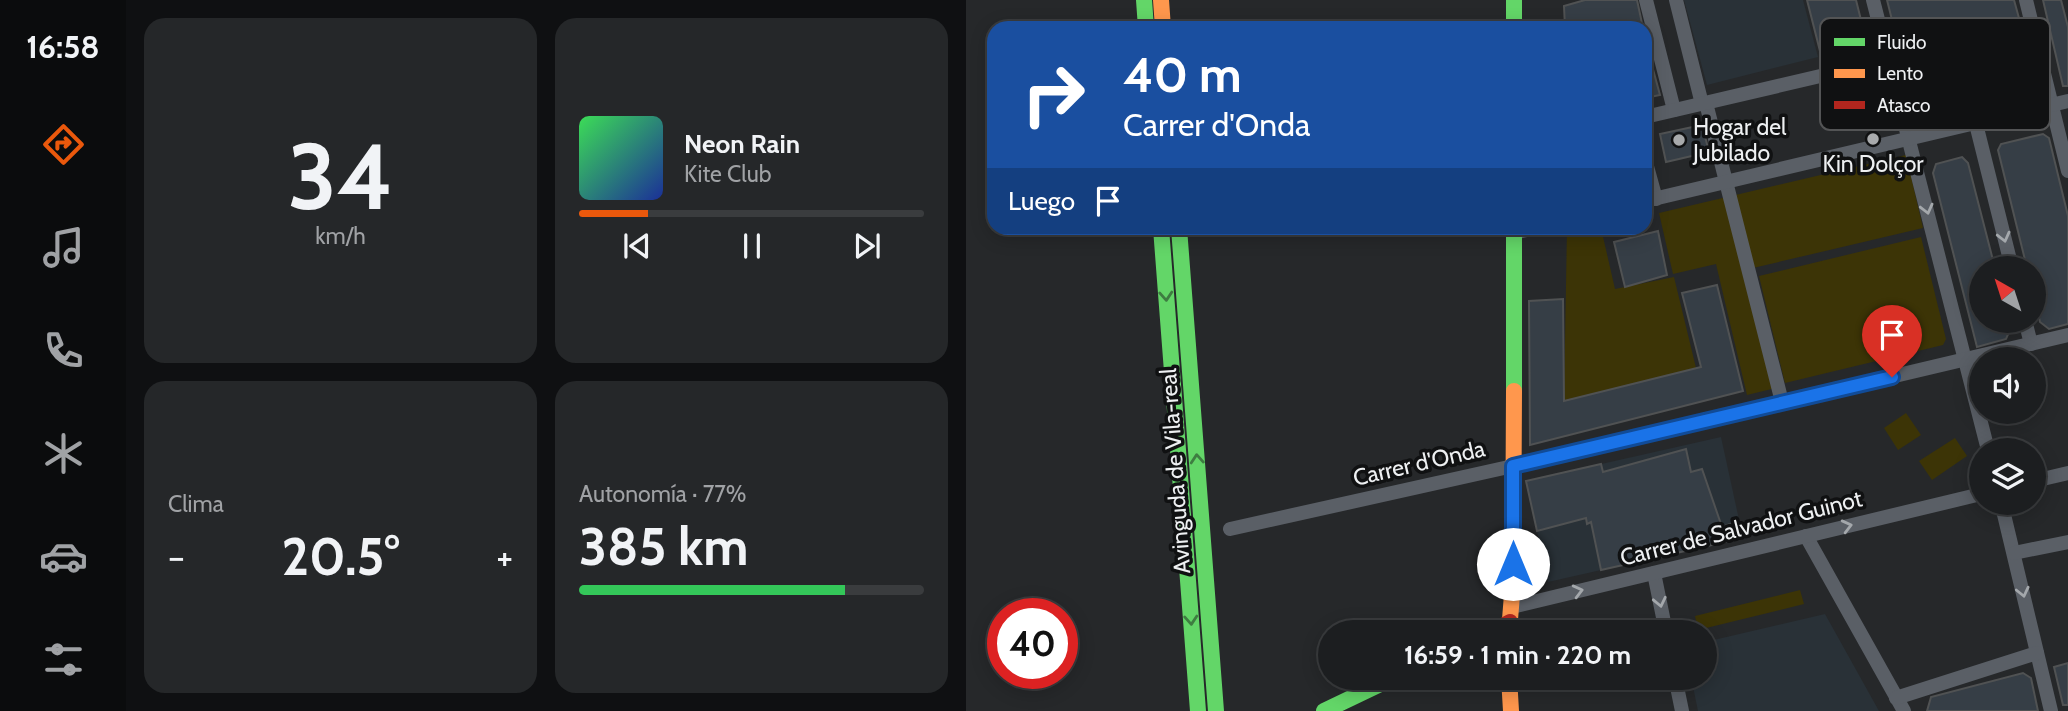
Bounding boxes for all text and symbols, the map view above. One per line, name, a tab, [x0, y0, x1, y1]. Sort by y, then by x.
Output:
legend	[1820, 18, 2050, 130]
text: 16:58	[26, 27, 100, 66]
text: Fluido	[1877, 31, 1926, 54]
text: 40 m	[1123, 45, 1242, 104]
icon: right	[1008, 49, 1099, 140]
text: Lento	[1877, 62, 1923, 85]
text: Atasco	[1877, 94, 1931, 117]
text: Carrer d'Onda	[1123, 105, 1310, 144]
place label: Hogar del Jubilado	[1692, 113, 1787, 167]
icon: directions	[39, 120, 88, 169]
text: 34	[288, 121, 393, 232]
text: Neon Rain	[684, 128, 800, 160]
marker: Kin Dolçor	[1865, 131, 1881, 147]
marker: Hogar del Jubilado	[1671, 132, 1687, 148]
place label: Kin Dolçor	[1822, 150, 1924, 178]
text: Kite Club	[684, 160, 771, 188]
icon: arrive	[1089, 182, 1127, 220]
text: Luego	[1008, 185, 1075, 217]
one-way arrow	[1918, 202, 1933, 214]
text: km/h	[315, 222, 366, 250]
icon: music	[39, 223, 88, 272]
icon: previous	[618, 227, 656, 265]
icon: pause	[733, 227, 771, 265]
icon: next	[848, 227, 886, 265]
one-way arrow	[1996, 231, 2010, 243]
north arrow	[1969, 256, 2046, 332]
map controls	[1969, 256, 2046, 515]
one-way arrow	[1158, 290, 1173, 301]
pin	[1862, 305, 1922, 377]
icon: arrive	[1873, 316, 1911, 354]
icon: phone	[39, 326, 88, 375]
button: sound	[1969, 347, 2046, 424]
street label: Avinguda de Vila-real	[1154, 367, 1196, 575]
icon: climate	[39, 429, 88, 478]
street label: Carrer d'Onda	[1350, 434, 1488, 492]
button: layers	[1969, 438, 2046, 515]
one-way arrow	[1189, 453, 1204, 464]
text: Autonomía · 77%	[579, 480, 746, 508]
street label: Carrer de Salvador Guinot	[1617, 484, 1865, 572]
text: Clima	[168, 490, 224, 518]
text: 385 km	[579, 515, 748, 578]
one-way arrow	[1841, 520, 1853, 534]
text: 20.5°	[281, 525, 400, 588]
position arrow	[1476, 527, 1550, 601]
icon: car	[39, 532, 88, 581]
text: −	[168, 533, 185, 580]
text: +	[496, 533, 513, 580]
one-way arrow	[1572, 585, 1584, 599]
one-way arrow	[2015, 586, 2029, 598]
one-way arrow	[1651, 596, 1666, 608]
speed limit sign: 40	[987, 598, 1078, 689]
one-way arrow	[1183, 615, 1198, 626]
icon: filters	[39, 635, 88, 684]
text: 16:59 · 1 min · 220 m	[1404, 639, 1631, 671]

